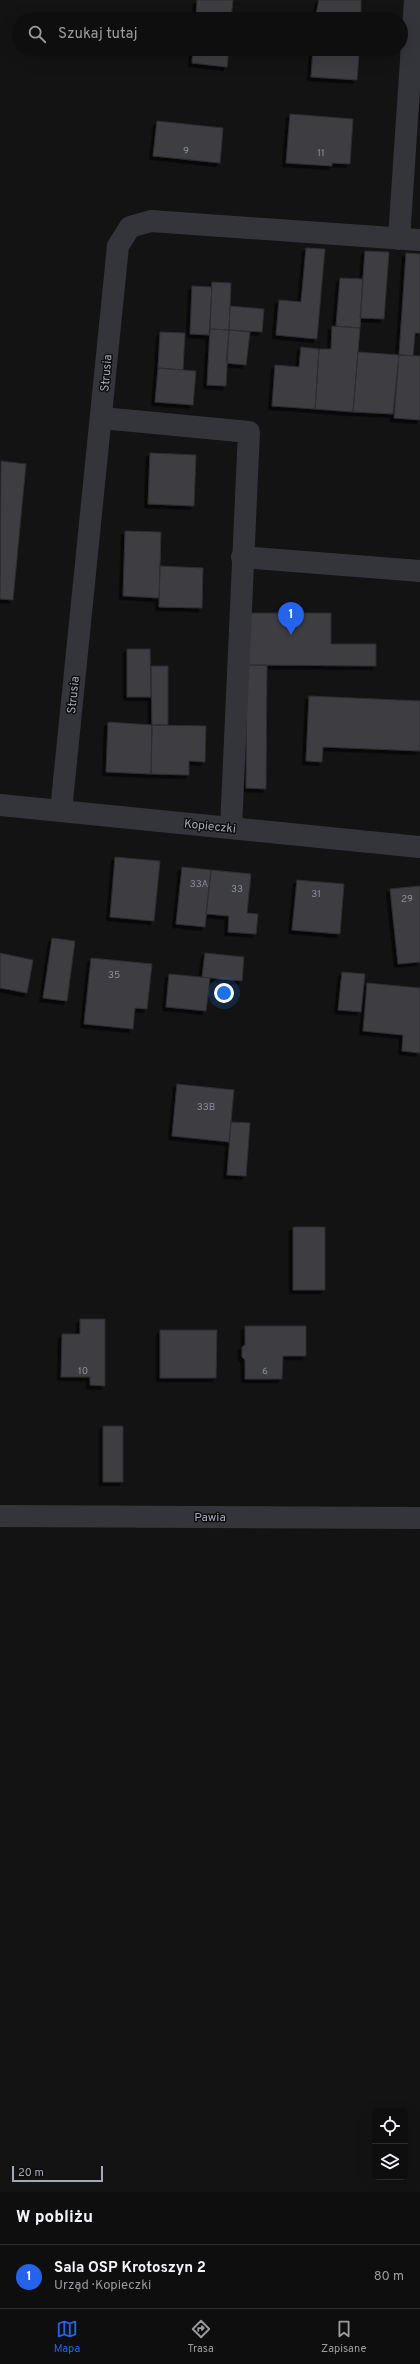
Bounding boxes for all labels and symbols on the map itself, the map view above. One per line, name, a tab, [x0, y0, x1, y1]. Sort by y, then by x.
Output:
house number: 9	[183, 145, 189, 158]
house number: 11	[317, 147, 325, 160]
street label: Strusia	[97, 354, 117, 392]
pin: 1	[278, 602, 304, 635]
street label: Strusia	[64, 676, 84, 715]
street label: Kopieczki	[183, 816, 237, 838]
house number: 33A	[190, 878, 209, 891]
house number: 33	[231, 883, 243, 896]
house number: 31	[311, 888, 321, 901]
house number: 29	[401, 893, 413, 906]
house number: 35	[108, 969, 120, 982]
your location	[214, 983, 234, 1003]
house number: 33B	[197, 1101, 215, 1114]
house number: 10	[78, 1365, 88, 1378]
house number: 6	[262, 1365, 268, 1378]
street label: Pawia	[194, 1510, 226, 1526]
scale bar	[12, 2164, 103, 2183]

